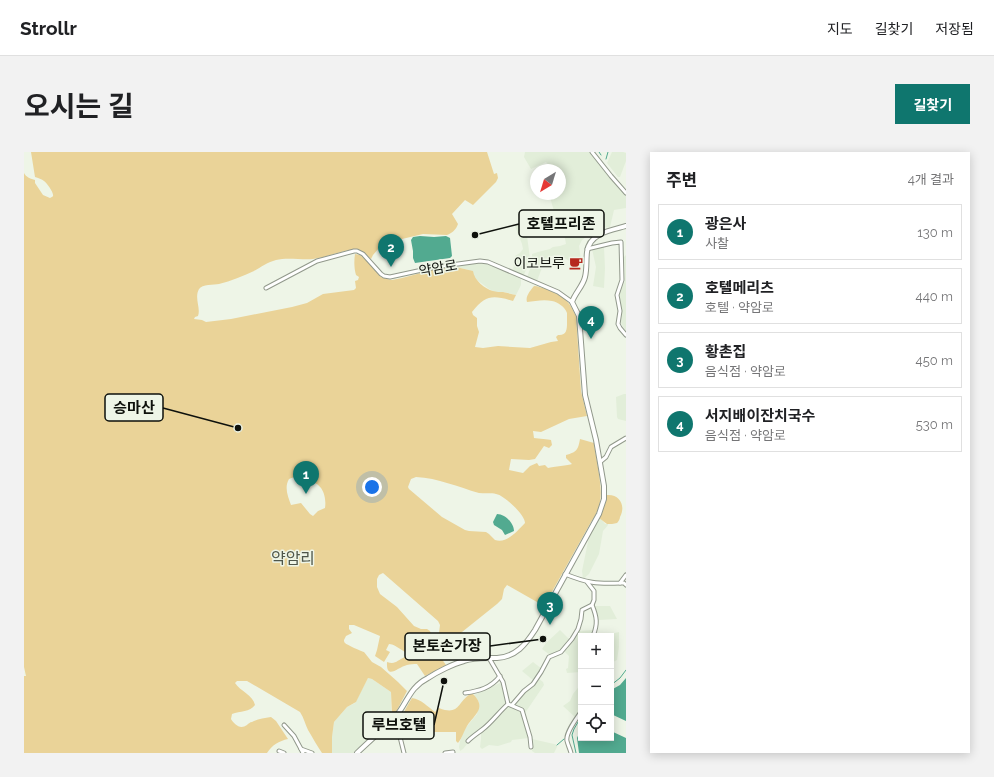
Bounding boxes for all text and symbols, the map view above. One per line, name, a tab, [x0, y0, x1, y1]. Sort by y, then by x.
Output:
text: Strollr	[20, 17, 77, 39]
text: 지도	[827, 21, 853, 37]
text: 길찾기	[875, 21, 913, 37]
text: 저장됨	[935, 21, 974, 37]
button: 길찾기	[895, 84, 970, 124]
text: 오시는 길	[24, 90, 134, 123]
north arrow	[530, 164, 566, 200]
text: 주변	[666, 170, 697, 190]
text: 4개 결과	[908, 172, 954, 187]
callout: 호텔프리존	[519, 210, 604, 237]
text: 호텔프리존	[526, 215, 596, 233]
text: 광은사	[705, 215, 746, 233]
text: 1	[677, 225, 683, 240]
text: 130 m	[917, 225, 953, 240]
pin: 2	[378, 234, 404, 267]
text: 사찰	[705, 236, 729, 251]
place label: 이코브루	[513, 255, 565, 271]
cafe icon: 이코브루	[568, 255, 584, 271]
street label: 약암로	[418, 257, 459, 279]
text: 호텔메리츠	[705, 279, 774, 297]
text: 2	[676, 289, 684, 304]
text: 440 m	[916, 289, 953, 304]
text: 호텔 · 약암로	[705, 300, 774, 315]
pin: 4	[578, 306, 604, 339]
text: 황촌집	[705, 343, 746, 361]
text: 3	[676, 353, 684, 368]
text: 450 m	[916, 353, 953, 368]
text: 음식점 · 약암로	[705, 364, 786, 379]
callout: 승마산	[105, 394, 163, 421]
text: 승마산	[113, 399, 155, 417]
text: 서지배이잔치국수	[705, 407, 815, 425]
text: 4	[676, 417, 684, 432]
text: 530 m	[916, 417, 953, 432]
text: 음식점 · 약암로	[705, 428, 786, 443]
pin: 1	[293, 461, 319, 494]
your location	[362, 477, 382, 497]
district label: 약암리	[271, 549, 315, 568]
pin: 3	[537, 592, 563, 625]
callout: 본토손가장	[405, 633, 490, 660]
map controls	[578, 633, 614, 741]
button: +	[578, 633, 614, 669]
text: 본토손가장	[412, 637, 482, 655]
button: −	[578, 669, 614, 705]
button: locate	[578, 705, 614, 741]
callout: 루브호텔	[363, 712, 434, 739]
text: 루브호텔	[371, 716, 427, 734]

